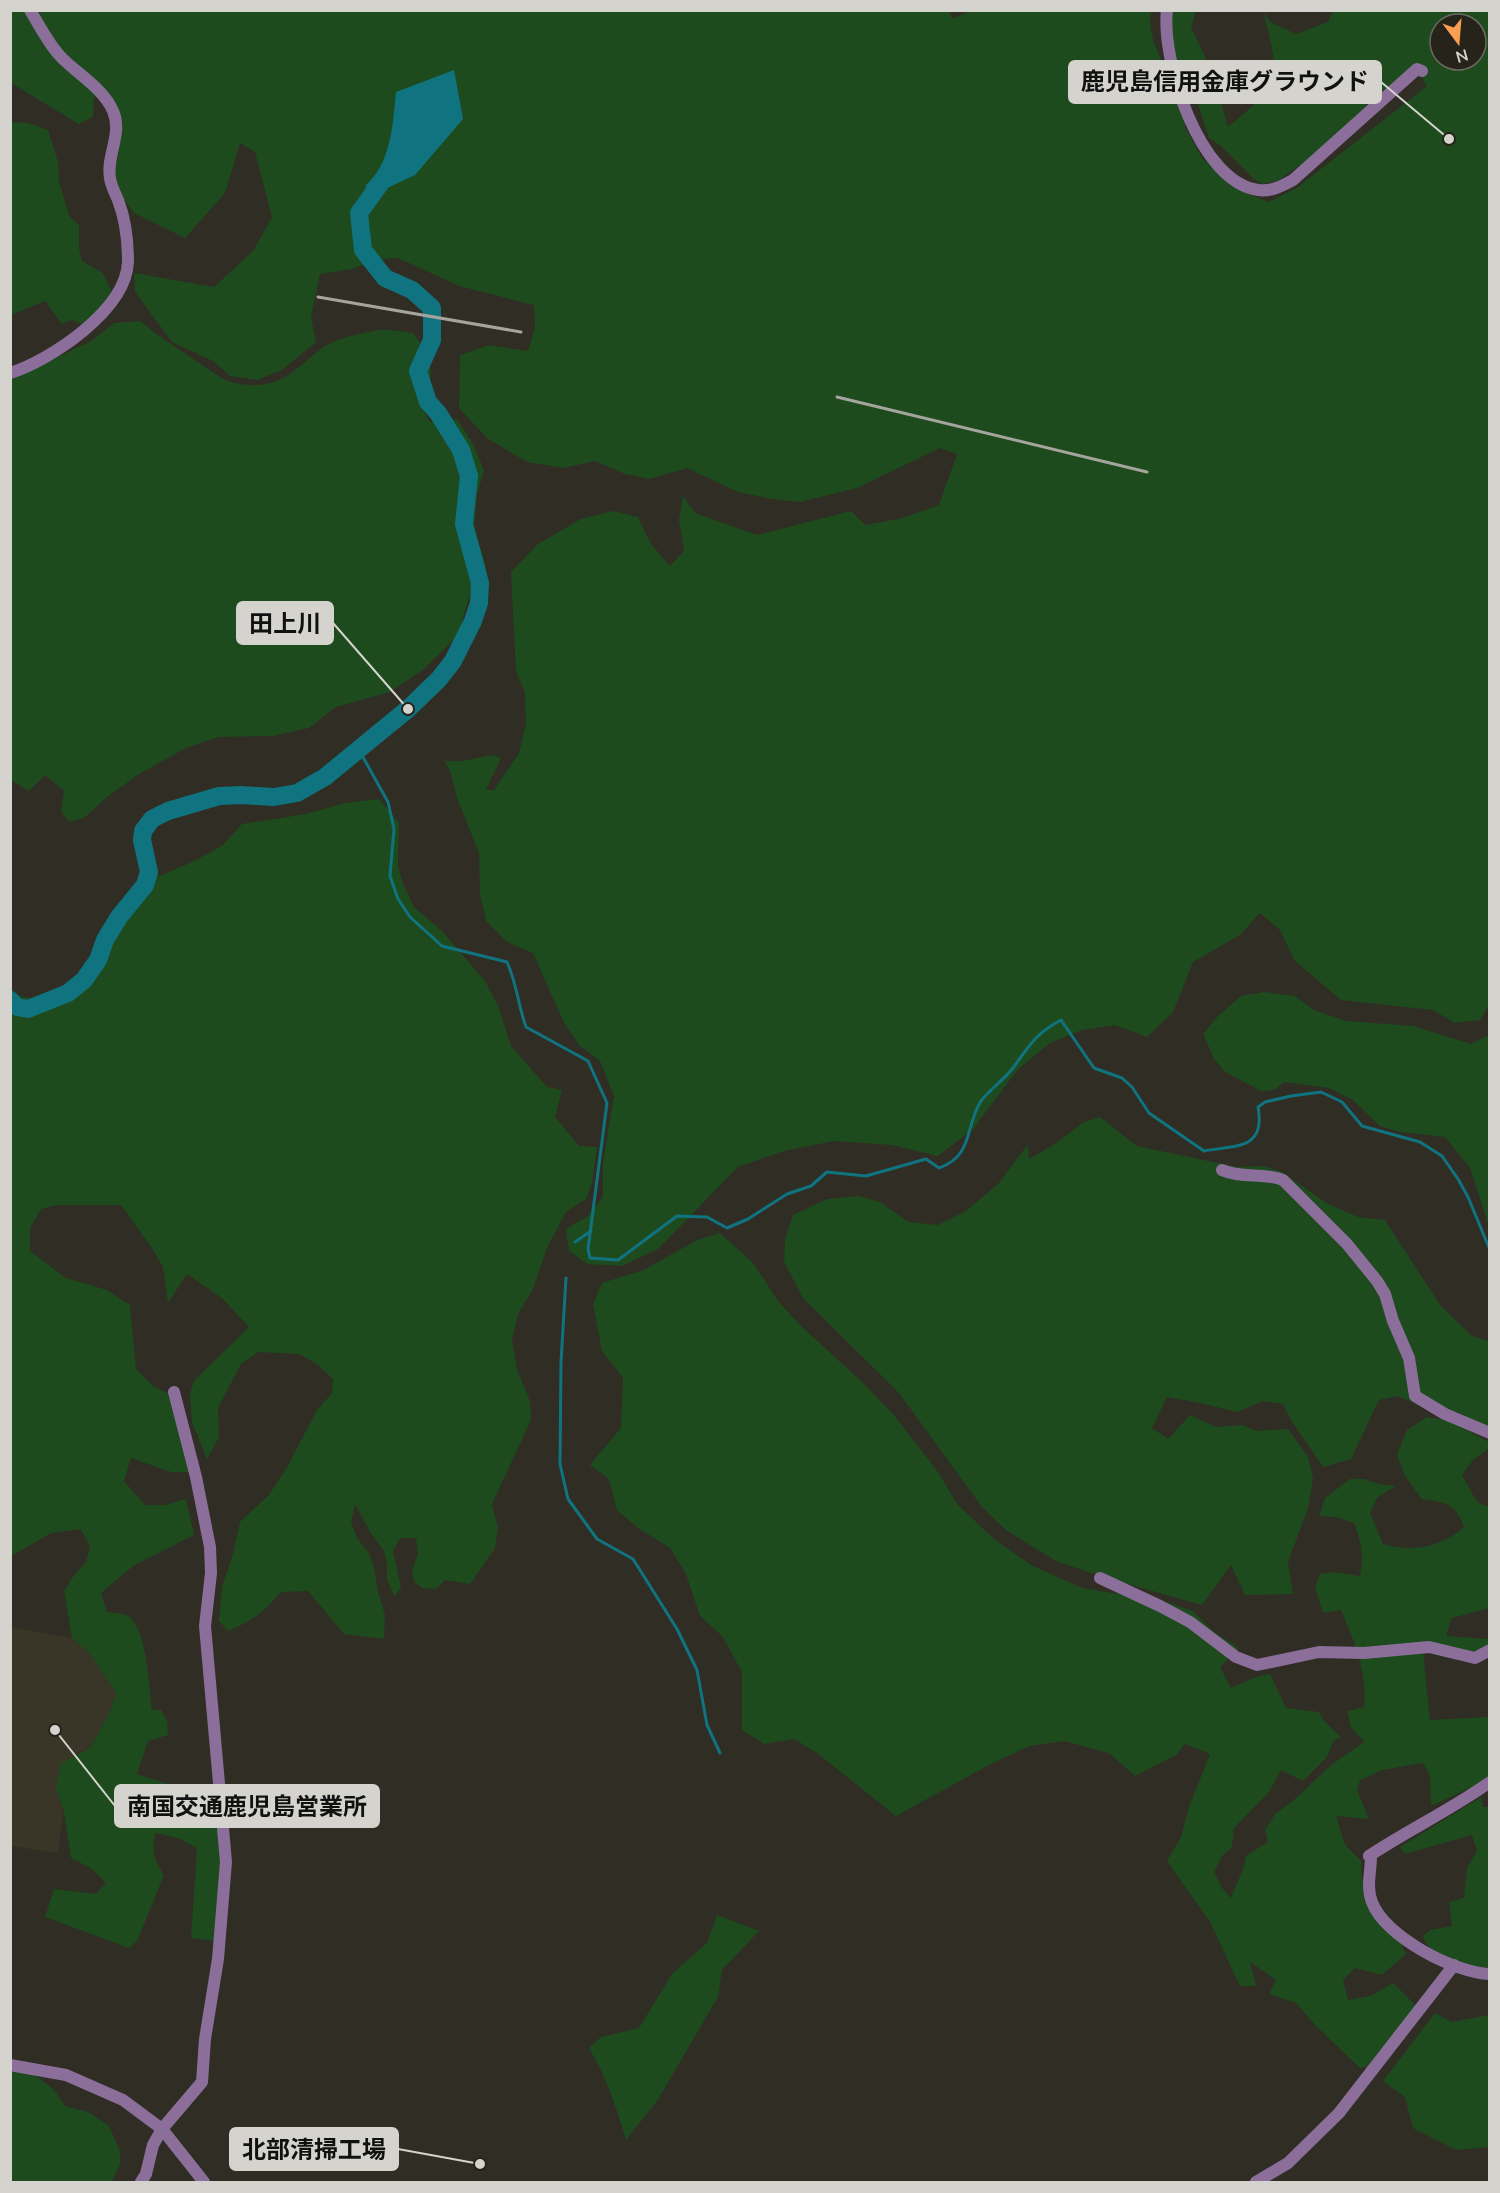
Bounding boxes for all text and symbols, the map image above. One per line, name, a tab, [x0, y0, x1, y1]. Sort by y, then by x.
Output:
north arrow	[1428, 12, 1488, 72]
text: N	[1454, 45, 1471, 68]
callout: 鹿児島信用金庫グラウンド	[1069, 61, 1381, 103]
text: 鹿児島信用金庫グラウンド	[1081, 66, 1369, 96]
callout: 田上川	[237, 602, 333, 644]
text: 田上川	[249, 608, 321, 638]
callout: 南国交通鹿児島営業所	[115, 1785, 379, 1827]
text: 南国交通鹿児島営業所	[127, 1791, 367, 1821]
callout: 北部清掃工場	[230, 2128, 398, 2170]
text: 北部清掃工場	[242, 2134, 386, 2164]

